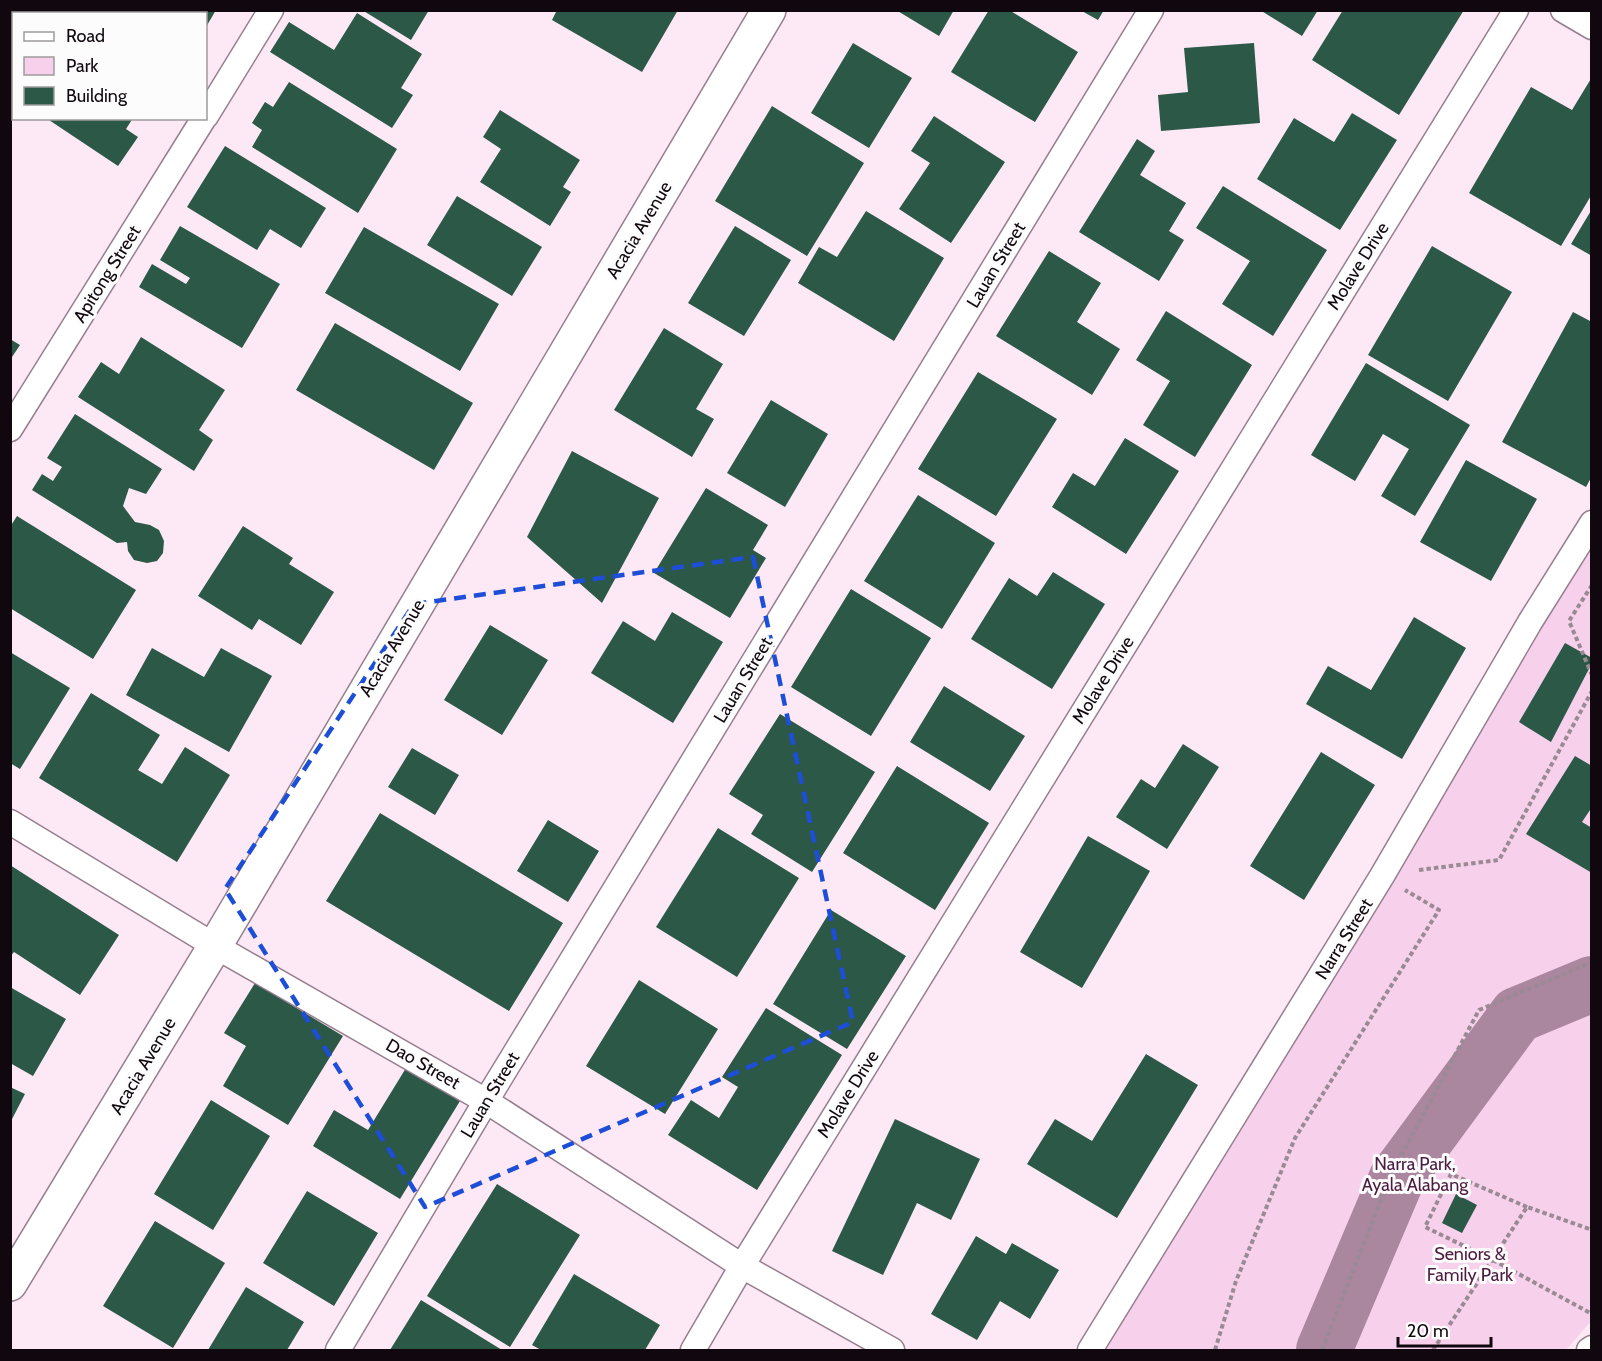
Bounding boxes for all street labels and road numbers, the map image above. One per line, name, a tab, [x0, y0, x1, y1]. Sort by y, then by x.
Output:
street label: Acacia Avenue	[601, 177, 677, 283]
street label: Lauan Street	[962, 218, 1030, 312]
street label: Molave Drive	[1322, 218, 1394, 314]
street label: Apitong Street	[68, 221, 146, 327]
street label: Acacia Avenue	[354, 595, 430, 701]
street label: Molave Drive	[1067, 632, 1139, 728]
street label: Lauan Street	[709, 633, 777, 727]
street label: Narra Street	[1310, 894, 1378, 984]
street label: Acacia Avenue	[105, 1013, 181, 1119]
street label: Dao Street	[382, 1034, 464, 1094]
street label: Molave Drive	[812, 1046, 884, 1142]
street label: Lauan Street	[456, 1048, 524, 1142]

